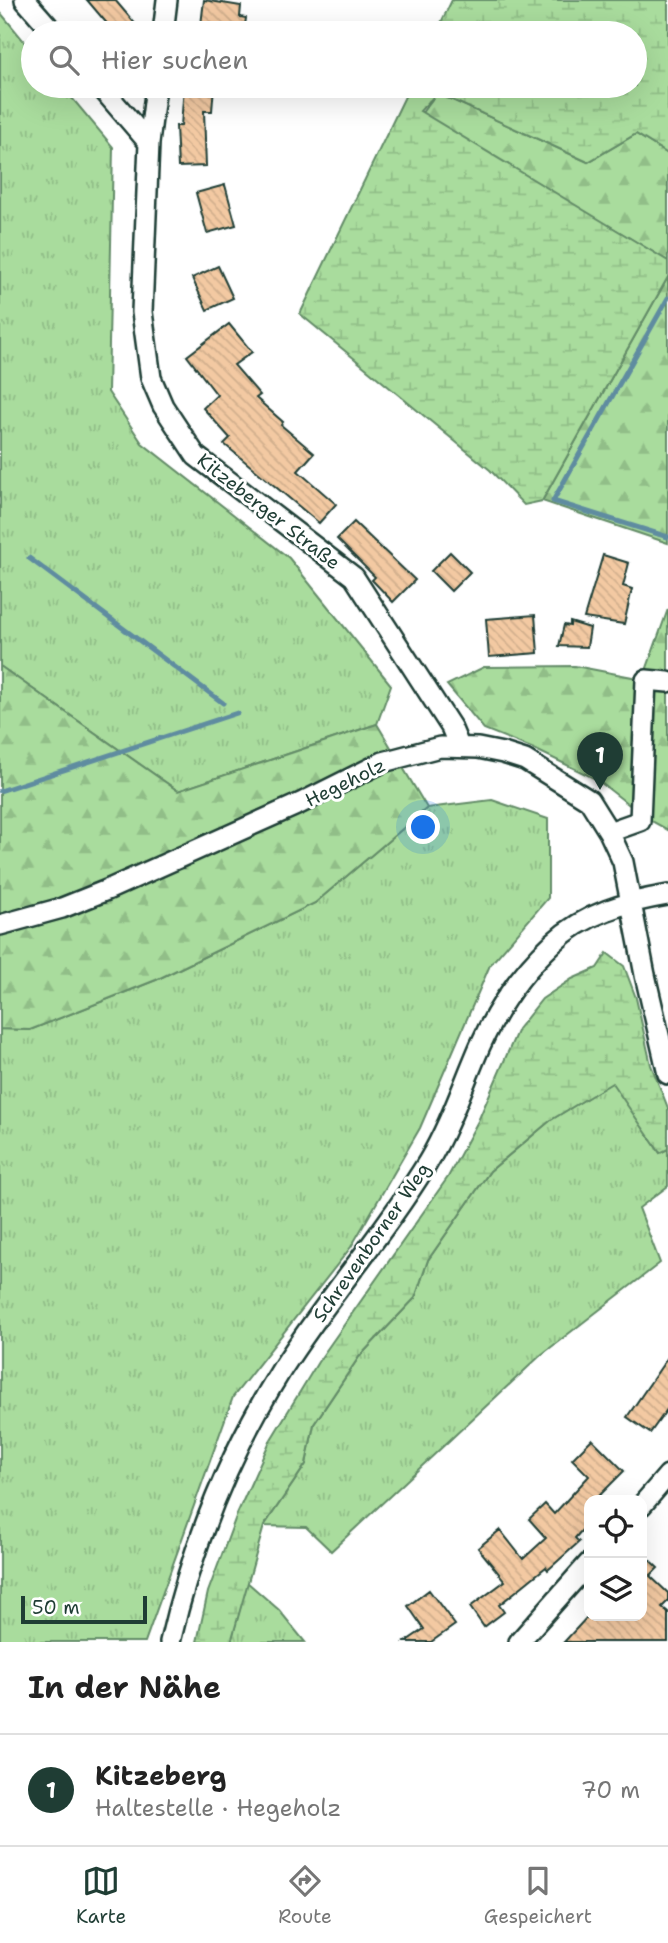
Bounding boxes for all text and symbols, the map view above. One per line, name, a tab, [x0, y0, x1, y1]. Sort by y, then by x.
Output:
search box	[21, 21, 647, 98]
icon: search	[45, 41, 83, 79]
text: Hier suchen	[101, 42, 248, 77]
street label: Kitzeberger Straße	[192, 448, 345, 575]
pin: 1	[577, 732, 623, 790]
street label: Hegeholz	[301, 752, 390, 813]
your location	[406, 810, 440, 844]
street label: Schrevenborner Weg	[307, 1158, 436, 1327]
map controls	[584, 1495, 647, 1621]
button: locate	[584, 1495, 647, 1558]
button: layers	[584, 1558, 647, 1621]
scale bar	[21, 1593, 147, 1625]
text: 50 m	[32, 1595, 80, 1620]
text: In der Nähe	[28, 1667, 221, 1708]
text: Kitzeberg	[95, 1758, 226, 1793]
text: 1	[46, 1775, 56, 1805]
text: 70 m	[581, 1775, 640, 1805]
text: Haltestelle · Hegeholz	[95, 1793, 341, 1823]
tab: Karte	[76, 1862, 126, 1929]
tab: Route	[278, 1862, 332, 1929]
tab: Gespeichert	[484, 1862, 592, 1929]

